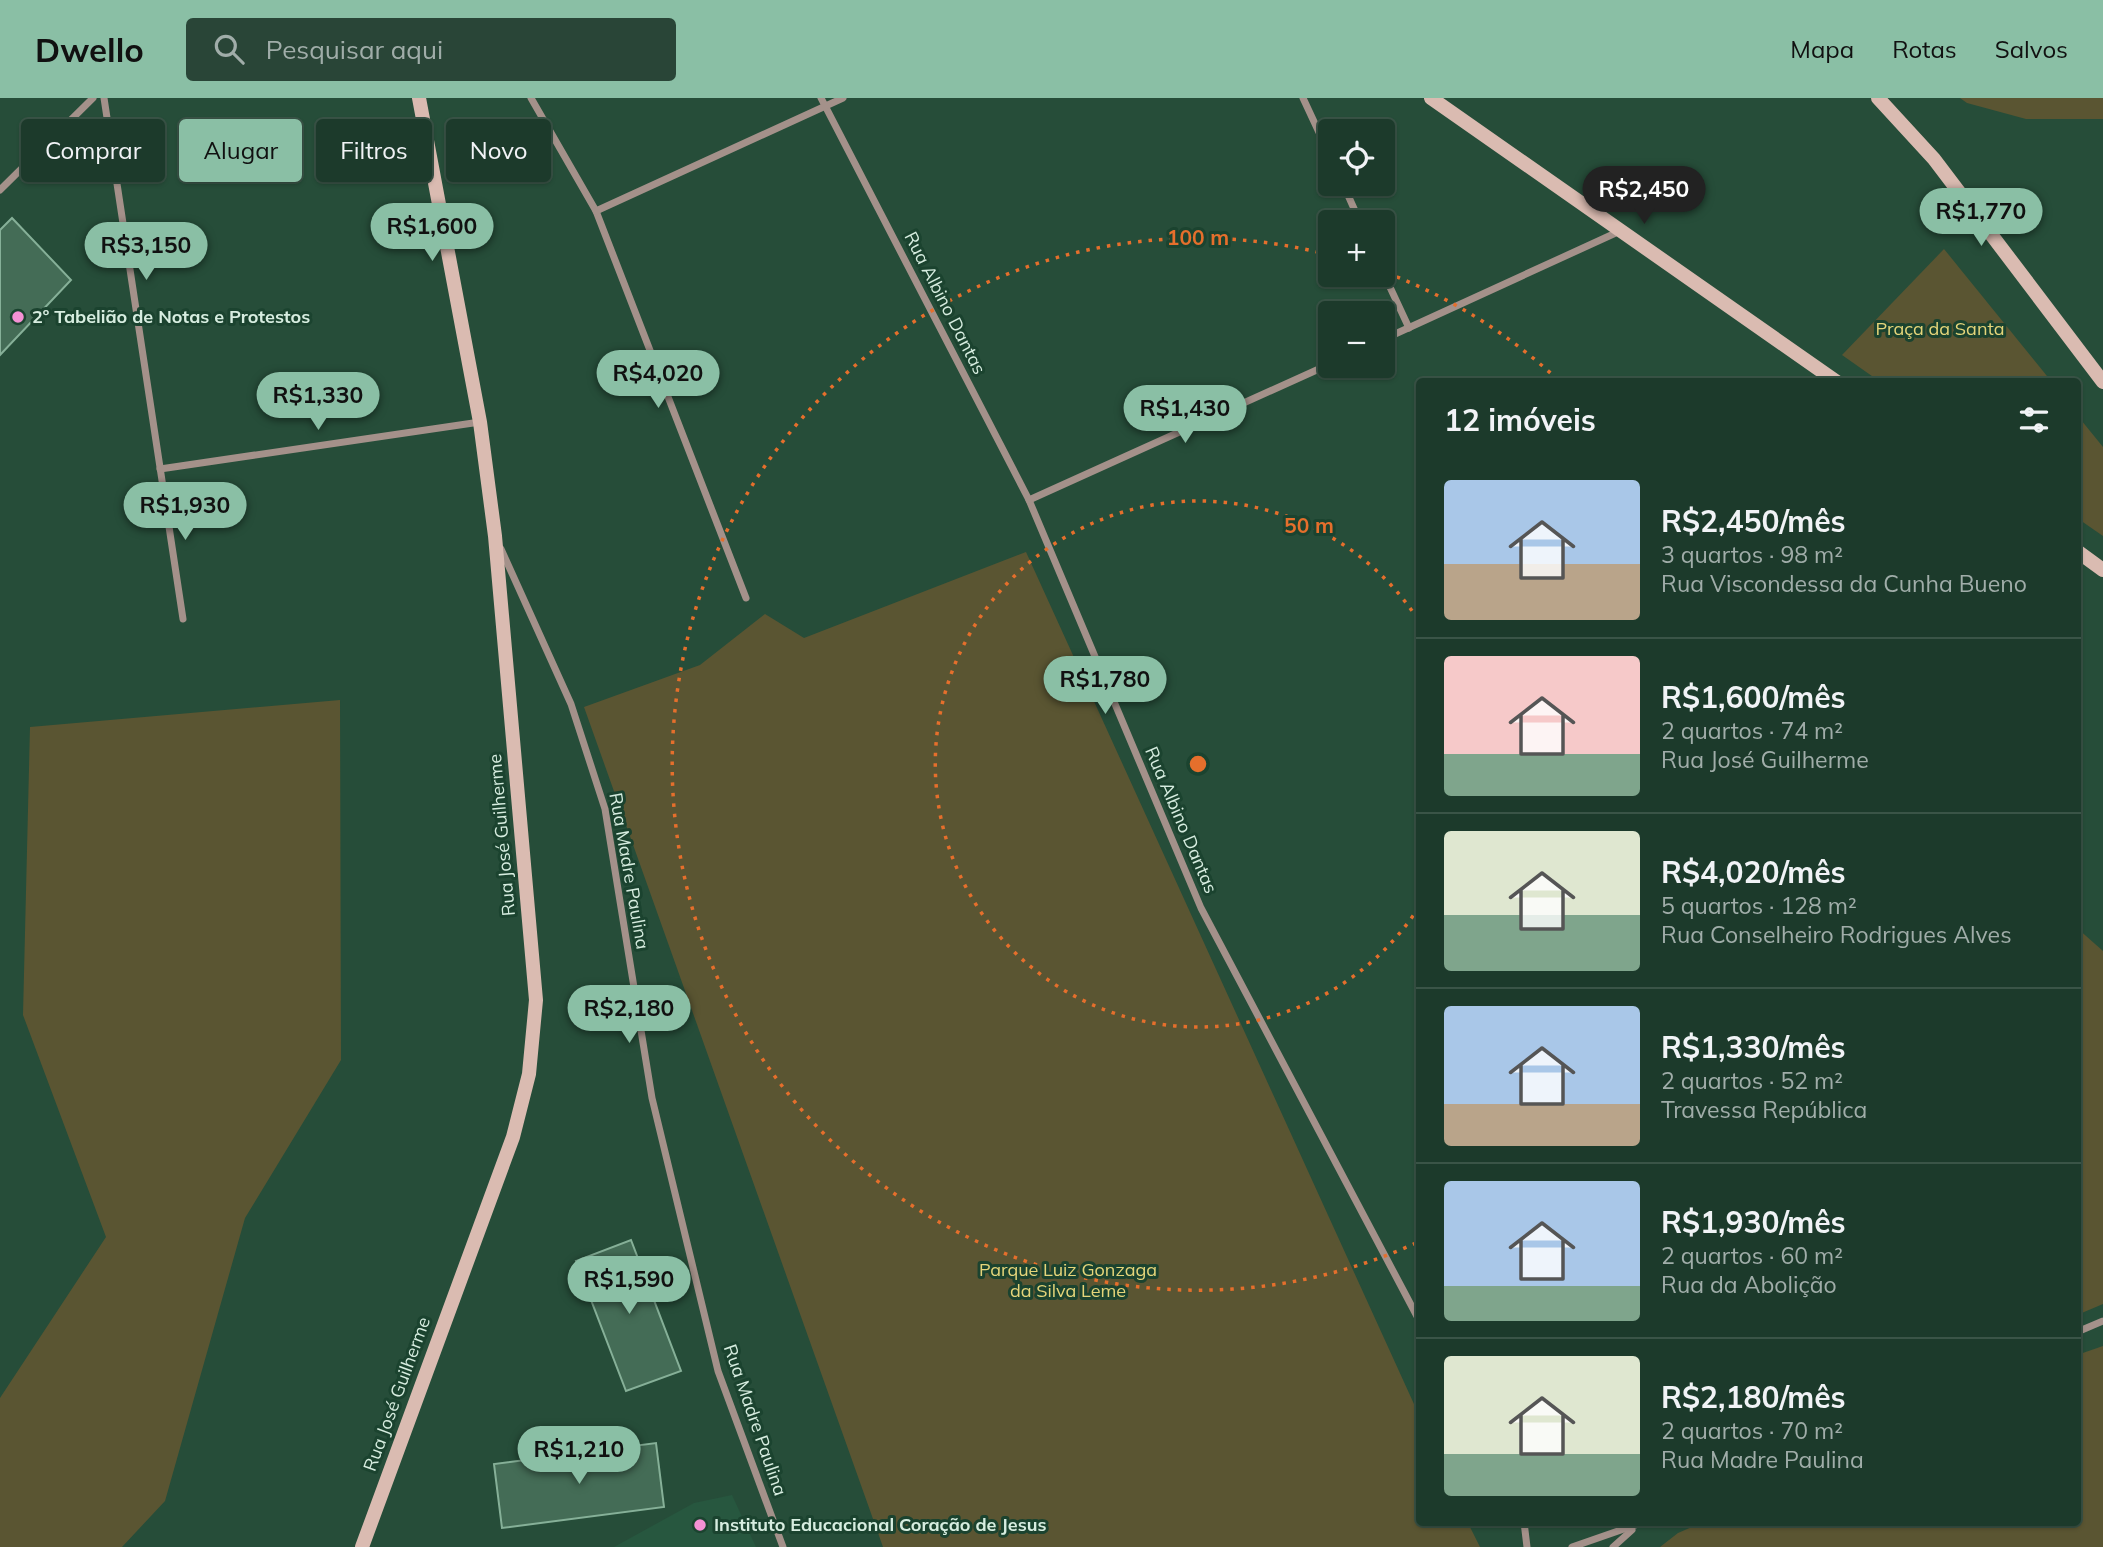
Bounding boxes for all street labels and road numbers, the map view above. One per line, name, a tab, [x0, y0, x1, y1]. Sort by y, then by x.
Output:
street label: Rua Albino Dantas	[899, 227, 991, 378]
street label: Rua Albino Dantas	[1140, 743, 1223, 897]
street label: Rua José Guilherme	[483, 753, 520, 917]
street label: Rua Madre Paulina	[604, 791, 655, 951]
street label: Rua José Guilherme	[358, 1314, 435, 1474]
street label: Rua Madre Paulina	[719, 1341, 792, 1499]

